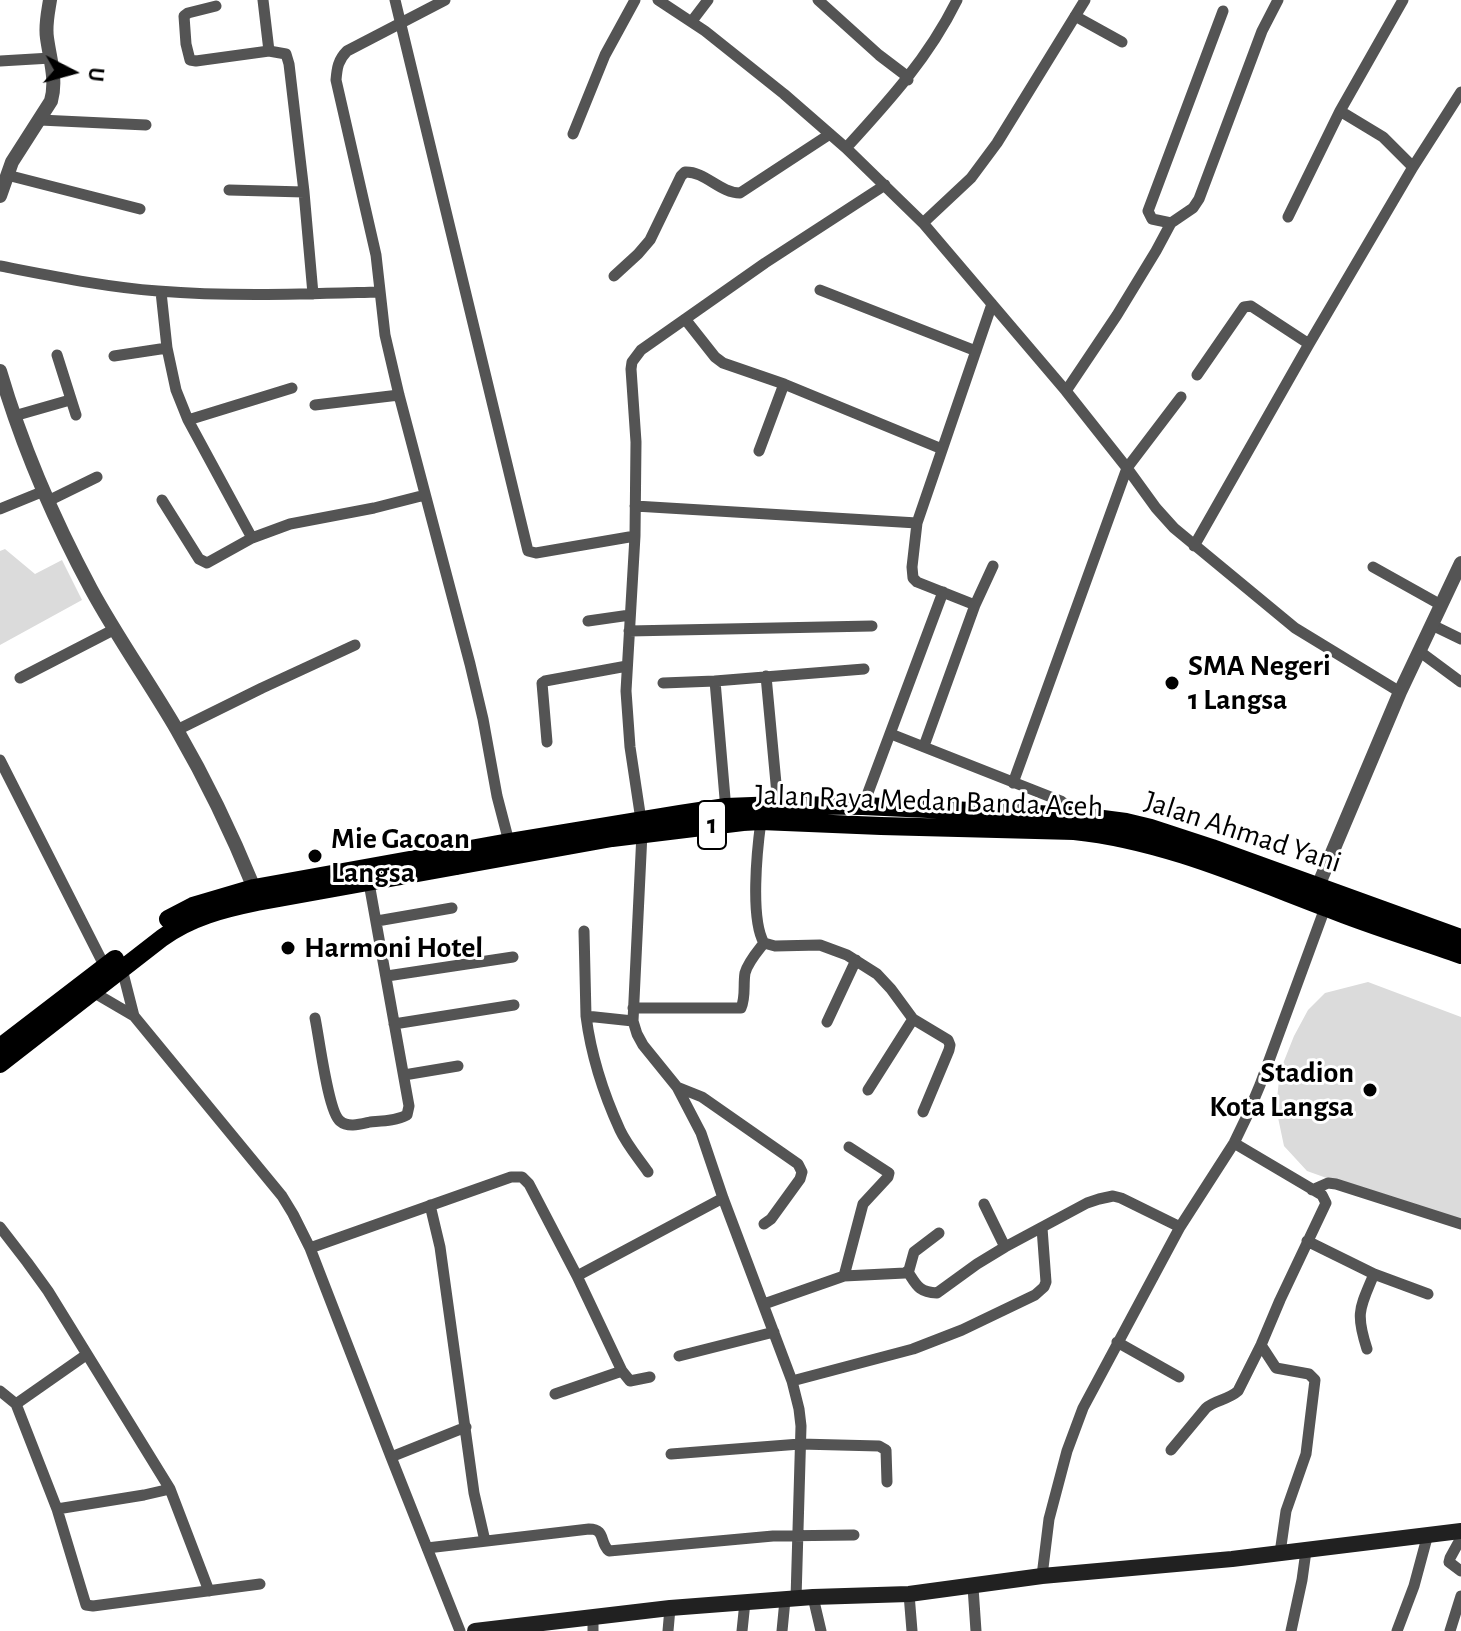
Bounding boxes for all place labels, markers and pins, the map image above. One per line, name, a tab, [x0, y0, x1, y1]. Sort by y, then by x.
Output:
place label: SMA Negeri 1 Langsa	[1188, 648, 1331, 718]
marker: SMA Negeri 1 Langsa	[1163, 674, 1181, 692]
place label: Mie Gacoan Langsa	[331, 821, 470, 892]
marker: Mie Gacoan Langsa	[306, 847, 324, 865]
place label: Harmoni Hotel	[304, 930, 483, 966]
marker: Harmoni Hotel	[279, 939, 297, 957]
place label: Stadion Kota Langsa	[1209, 1055, 1354, 1126]
marker: Stadion Kota Langsa	[1361, 1081, 1379, 1099]

